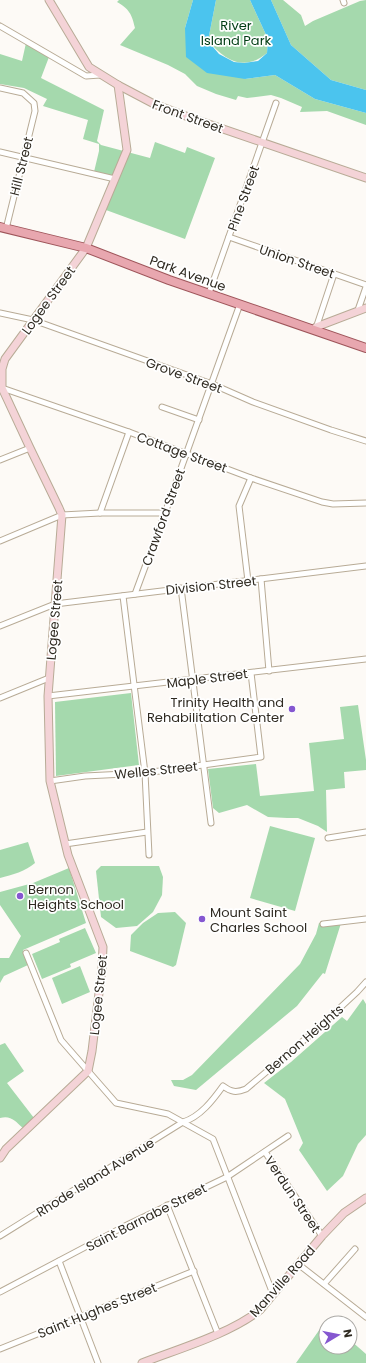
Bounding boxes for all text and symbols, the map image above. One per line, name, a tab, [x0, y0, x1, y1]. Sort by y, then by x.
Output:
park label: River Island Park	[201, 16, 272, 50]
street label: Front Street	[150, 95, 226, 138]
street label: Hill Street	[5, 134, 38, 198]
street label: Pine Street	[223, 162, 264, 234]
street label: Union Street	[257, 240, 337, 283]
street label: Park Avenue	[147, 251, 229, 296]
street label: Logee Street	[17, 262, 80, 338]
street label: Grove Street	[143, 353, 225, 398]
street label: Cottage Street	[134, 427, 230, 478]
street label: Crawford Street	[137, 466, 190, 568]
street label: Division Street	[165, 571, 258, 600]
street label: Logee Street	[42, 579, 67, 661]
street label: Maple Street	[165, 664, 249, 693]
place label: Trinity Health and Rehabilitation Center	[147, 693, 284, 727]
marker: Trinity Health and Rehabilitation Center	[287, 704, 297, 714]
street label: Welles Street	[114, 757, 199, 784]
place label: Bernon Heights School	[28, 880, 124, 914]
marker: Bernon Heights School	[15, 891, 25, 901]
place label: Mount Saint Charles School	[210, 903, 307, 937]
marker: Mount Saint Charles School	[197, 914, 207, 924]
street label: Logee Street	[85, 954, 112, 1036]
street label: Bernon Heights	[261, 1000, 348, 1079]
street label: Rhode Island Avenue	[32, 1133, 158, 1222]
street label: Verdun Street	[260, 1152, 325, 1237]
street label: Saint Barnabe Street	[83, 1179, 210, 1256]
street label: Manville Road	[245, 1241, 320, 1321]
street label: Saint Hughes Street	[35, 1278, 160, 1343]
north arrow	[318, 1315, 358, 1355]
text: N	[339, 1328, 356, 1339]

